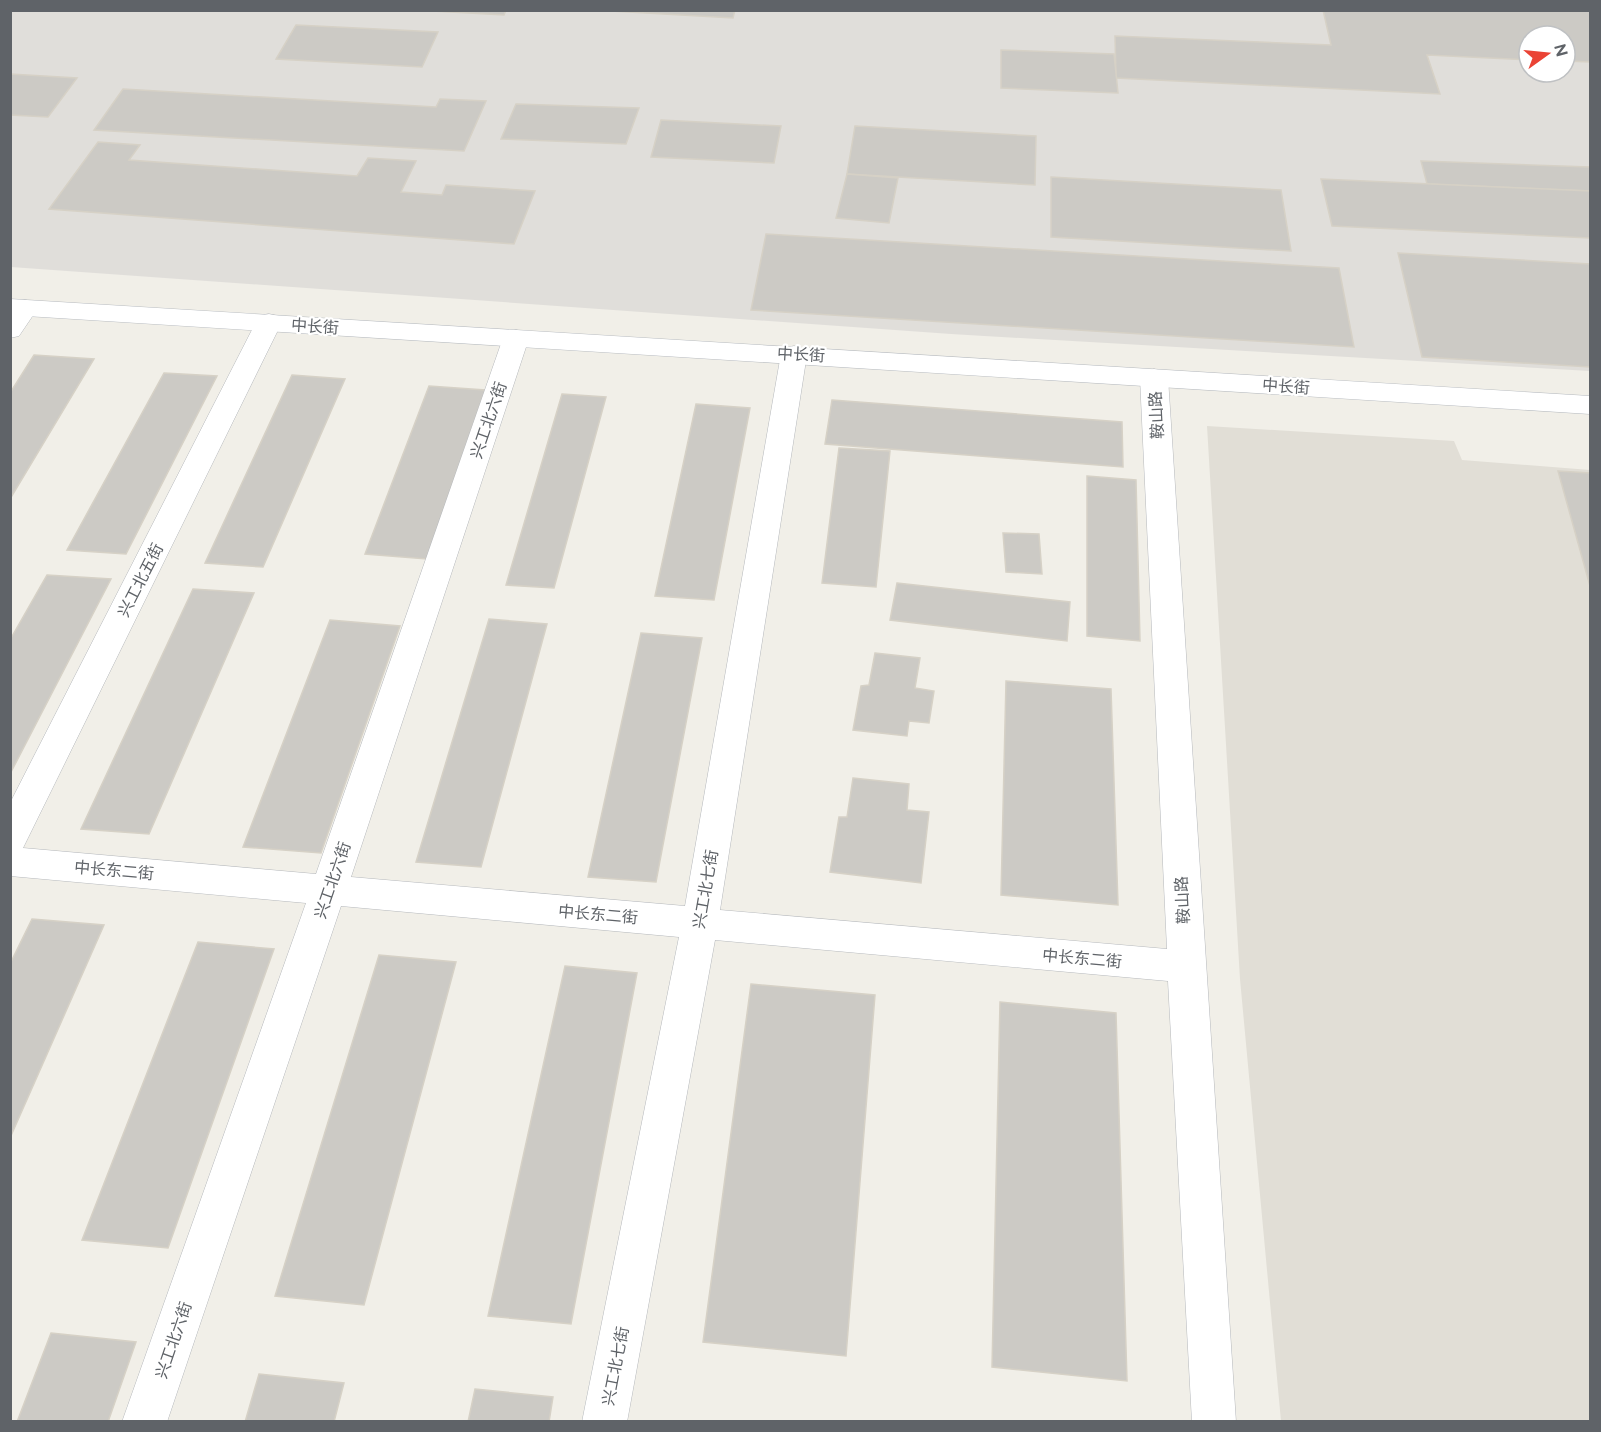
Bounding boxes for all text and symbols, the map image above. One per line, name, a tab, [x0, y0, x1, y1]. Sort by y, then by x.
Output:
north arrow	[1517, 24, 1577, 84]
text: N	[1550, 42, 1572, 59]
street label: 中长街	[290, 315, 340, 338]
street label: 中长街	[777, 344, 825, 365]
street label: 中长街	[1261, 375, 1311, 398]
street label: 兴工北六街	[466, 379, 510, 461]
street label: 鞍山路	[1146, 391, 1167, 439]
street label: 兴工北五街	[114, 540, 167, 620]
street label: 兴工北六街	[310, 839, 354, 921]
street label: 兴工北七街	[689, 848, 722, 930]
street label: 中长东二街	[73, 858, 155, 883]
street label: 鞍山路	[1172, 876, 1193, 924]
street label: 中长东二街	[557, 902, 639, 927]
street label: 中长东二街	[1041, 946, 1123, 971]
street label: 兴工北六街	[151, 1299, 195, 1381]
street label: 兴工北七街	[599, 1325, 632, 1407]

